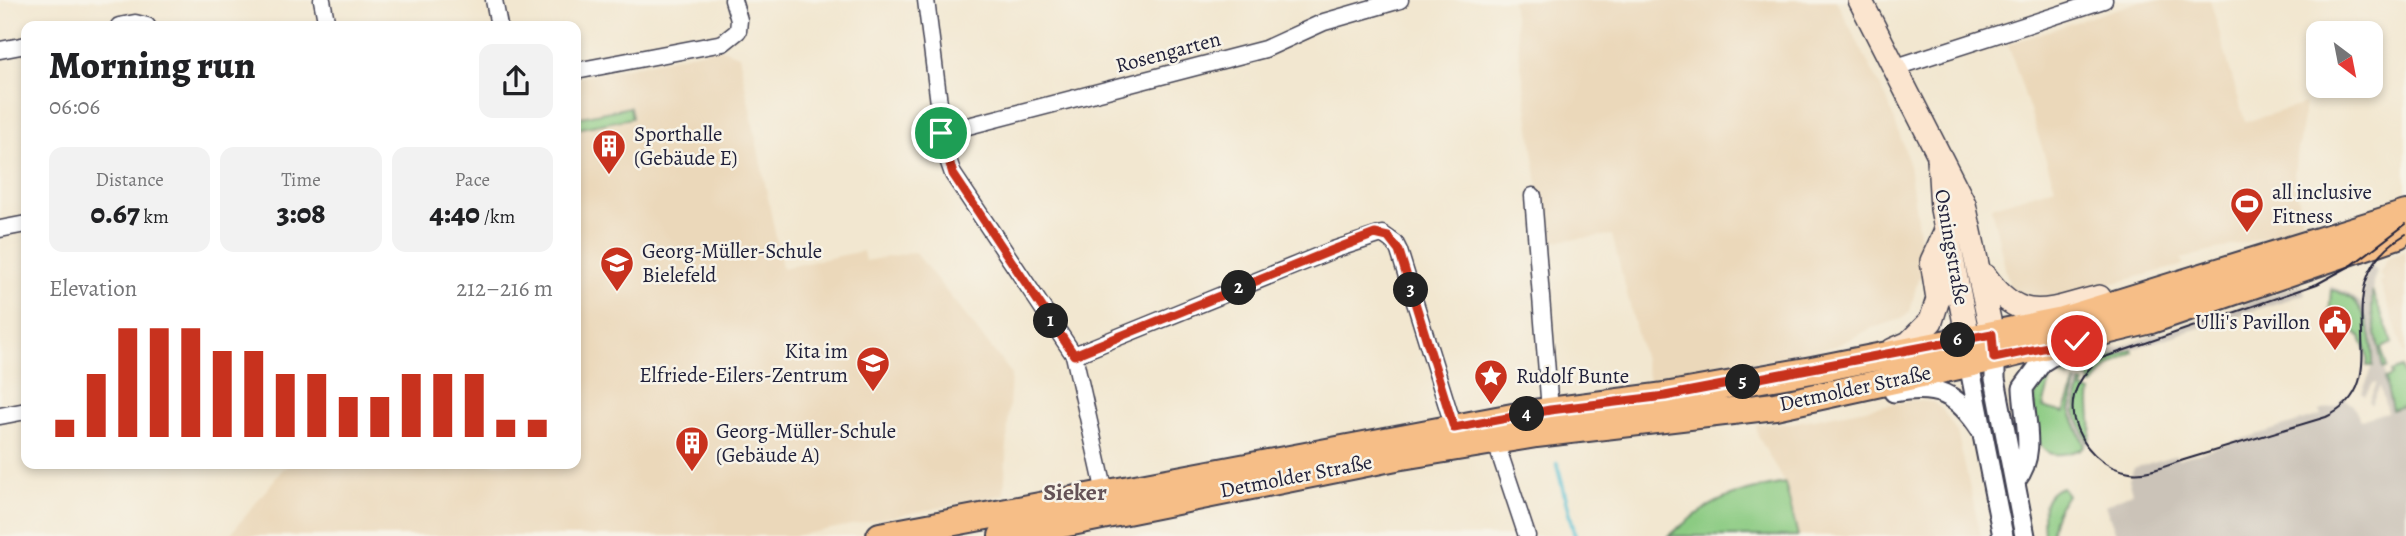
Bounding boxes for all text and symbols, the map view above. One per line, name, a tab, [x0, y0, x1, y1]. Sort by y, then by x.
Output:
north arrow	[2306, 21, 2384, 98]
map controls	[2306, 21, 2383, 98]
street label: Rosengarten	[1112, 25, 1224, 79]
text: Morning run	[49, 39, 256, 91]
button: share	[479, 44, 553, 118]
text: 06:06	[49, 91, 100, 122]
pin	[911, 103, 971, 163]
icon: arrive	[922, 114, 960, 152]
place label: Sporthalle (Gebäude E)	[634, 120, 738, 172]
building icon: Sporthalle (Gebäude E)	[590, 127, 628, 176]
text: Distance	[96, 167, 164, 193]
text: Time	[281, 167, 321, 193]
text: Pace	[455, 167, 490, 193]
place label: all inclusive Fitness	[2272, 178, 2372, 230]
sports icon: all inclusive Fitness	[2228, 185, 2266, 234]
street label: Osningstraße	[1928, 187, 1976, 307]
text: 0.67	[90, 193, 140, 233]
text: 3:08	[276, 193, 326, 233]
text: 4:40	[429, 193, 480, 233]
text: km	[140, 204, 169, 230]
text: /km	[480, 204, 515, 230]
place label: Georg-Müller-Schule Bielefeld	[642, 237, 822, 289]
school or university icon: Georg-Müller-Schule Bielefeld	[598, 244, 636, 293]
pin: 2	[1222, 270, 1256, 306]
pin: 3	[1394, 272, 1428, 308]
text: Elevation	[49, 273, 137, 304]
text: 212–216 m	[456, 273, 553, 304]
text: 2	[1234, 274, 1243, 300]
text: 3	[1406, 276, 1415, 302]
public building icon: Ulli's Pavillon	[2316, 303, 2354, 352]
pin: 1	[1034, 304, 1068, 338]
text: 1	[1047, 307, 1054, 333]
place label: Ulli's Pavillon	[2195, 308, 2310, 336]
pin	[2047, 311, 2107, 371]
pin: 6	[1940, 322, 1976, 358]
icon: check	[2058, 322, 2096, 360]
text: 6	[1953, 326, 1962, 352]
place label: Kita im Elfriede-Eilers-Zentrum	[639, 337, 848, 389]
school or university icon: Kita im Elfriede-Eilers-Zentrum	[854, 344, 892, 393]
place icon: Rudolf Bunte	[1472, 357, 1510, 406]
street label: Detmolder Straße	[1777, 358, 1933, 418]
place label: Rudolf Bunte	[1516, 362, 1629, 390]
pin: 5	[1726, 364, 1760, 400]
text: 5	[1738, 368, 1747, 394]
pin: 4	[1510, 396, 1544, 432]
text: 4	[1522, 400, 1531, 426]
place label: Georg-Müller-Schule (Gebäude A)	[716, 417, 896, 469]
building icon: Georg-Müller-Schule (Gebäude A)	[673, 424, 711, 473]
street label: Detmolder Straße	[1217, 448, 1375, 504]
district label: Sieker	[1043, 476, 1107, 508]

